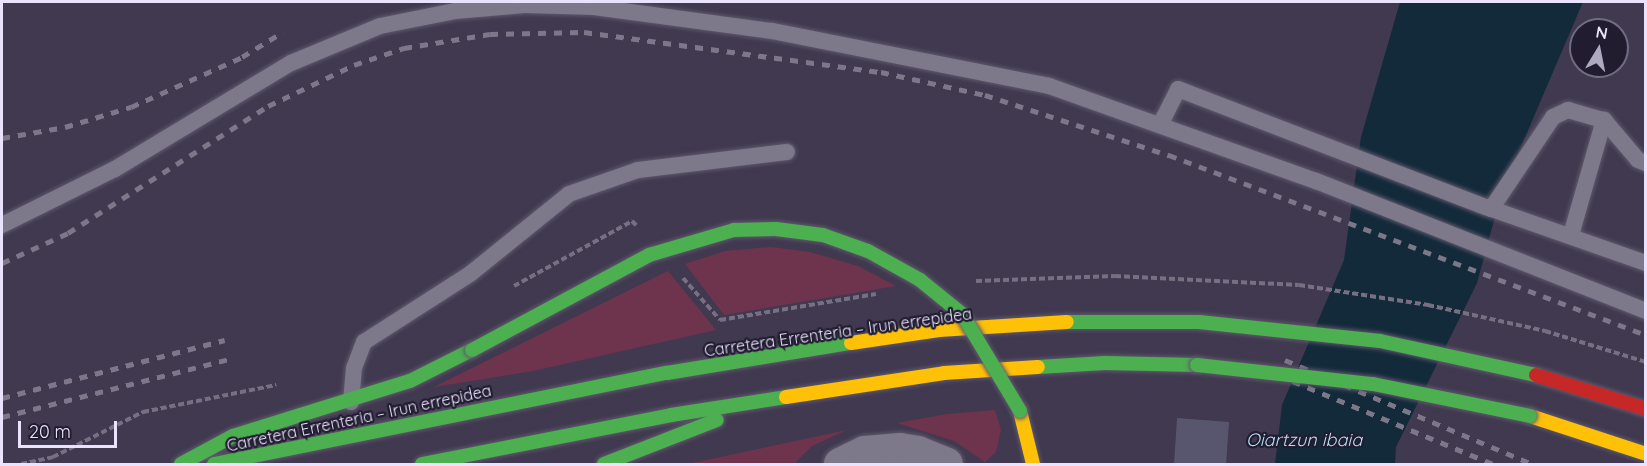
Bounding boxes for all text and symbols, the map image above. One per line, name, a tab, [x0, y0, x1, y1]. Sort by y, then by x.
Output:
north arrow	[1569, 18, 1629, 78]
text: N	[1594, 21, 1609, 43]
street label: Carretera Errenteria – Irun errepidea	[703, 304, 973, 360]
street label: Carretera Errenteria – Irun errepidea	[225, 381, 493, 455]
scale bar	[21, 409, 120, 447]
text: 20 m	[29, 420, 71, 443]
water label: Oiartzun ibaia	[1246, 429, 1362, 451]

